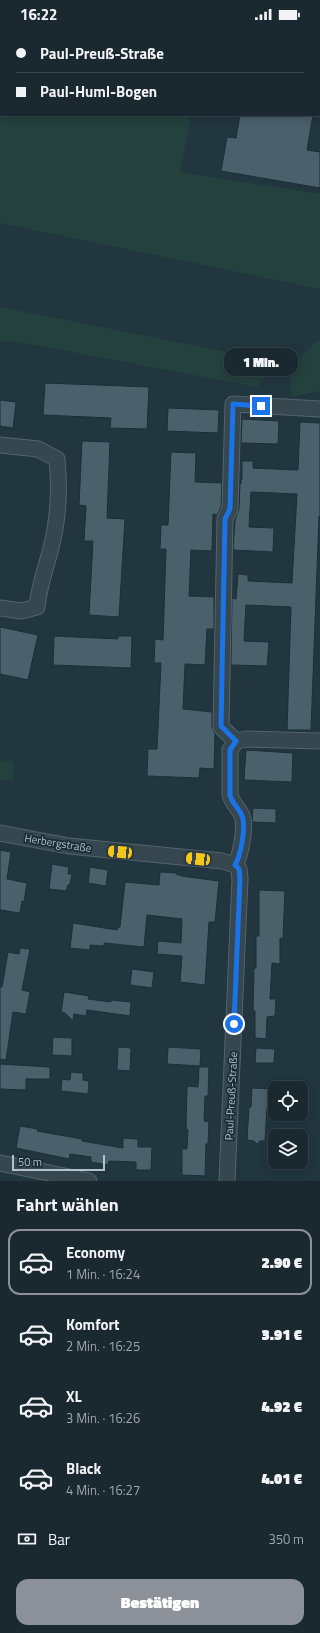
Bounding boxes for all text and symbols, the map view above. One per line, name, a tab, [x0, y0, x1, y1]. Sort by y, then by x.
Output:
text: 16:22	[20, 3, 57, 26]
text: Paul-Preuß-Straße	[40, 42, 164, 65]
text: Paul-Huml-Bogen	[40, 80, 157, 103]
callout: 1 Min.	[224, 348, 298, 376]
text: 1 Min.	[243, 352, 279, 372]
route end	[252, 397, 270, 415]
street label: Herbergstraße	[23, 830, 93, 856]
car	[108, 845, 132, 859]
car	[185, 852, 211, 866]
route start	[225, 1015, 243, 1033]
street label: Paul-Preuß-Straße	[221, 1051, 241, 1141]
map controls	[268, 1081, 308, 1169]
button: locate	[268, 1081, 308, 1121]
button: layers	[268, 1129, 308, 1169]
scale bar	[12, 1153, 105, 1172]
text: 50 m	[18, 1154, 42, 1170]
text: Fahrt wählen	[16, 1191, 119, 1218]
text: Economy	[66, 1241, 125, 1264]
icon: car	[18, 1244, 54, 1280]
text: 2.90 €	[262, 1251, 302, 1274]
text: 1 Min. · 16:24	[66, 1264, 140, 1284]
text: Komfort	[66, 1313, 120, 1336]
icon: car	[18, 1316, 54, 1352]
text: 3.91 €	[262, 1323, 302, 1346]
text: 2 Min. · 16:25	[66, 1336, 140, 1356]
text: XL	[66, 1385, 82, 1408]
icon: car	[18, 1388, 54, 1424]
text: 4.92 €	[262, 1395, 302, 1418]
text: 3 Min. · 16:26	[66, 1408, 140, 1428]
text: Black	[66, 1457, 101, 1480]
icon: car	[18, 1460, 54, 1496]
text: 4.01 €	[262, 1467, 302, 1490]
text: 4 Min. · 16:27	[66, 1480, 140, 1500]
icon: cash	[16, 1528, 38, 1550]
text: Bar	[48, 1528, 70, 1551]
text: 350 m	[268, 1529, 304, 1549]
button: Bestätigen	[16, 1579, 304, 1625]

